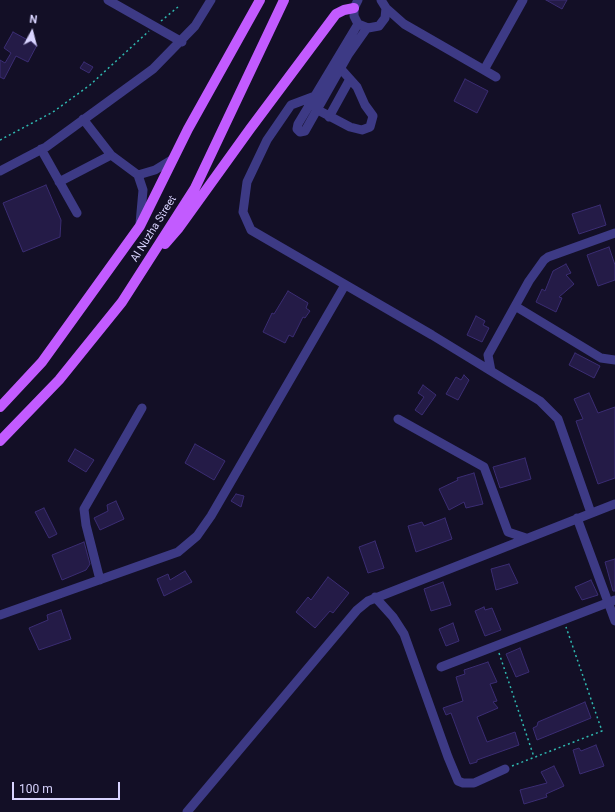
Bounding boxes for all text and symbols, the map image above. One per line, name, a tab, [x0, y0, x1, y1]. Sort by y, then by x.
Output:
north arrow	[12, 12, 52, 52]
text: N	[29, 13, 38, 27]
street label: Al Nuzha Street	[128, 193, 180, 265]
scale bar	[14, 774, 122, 800]
text: 100 m	[19, 782, 53, 796]

